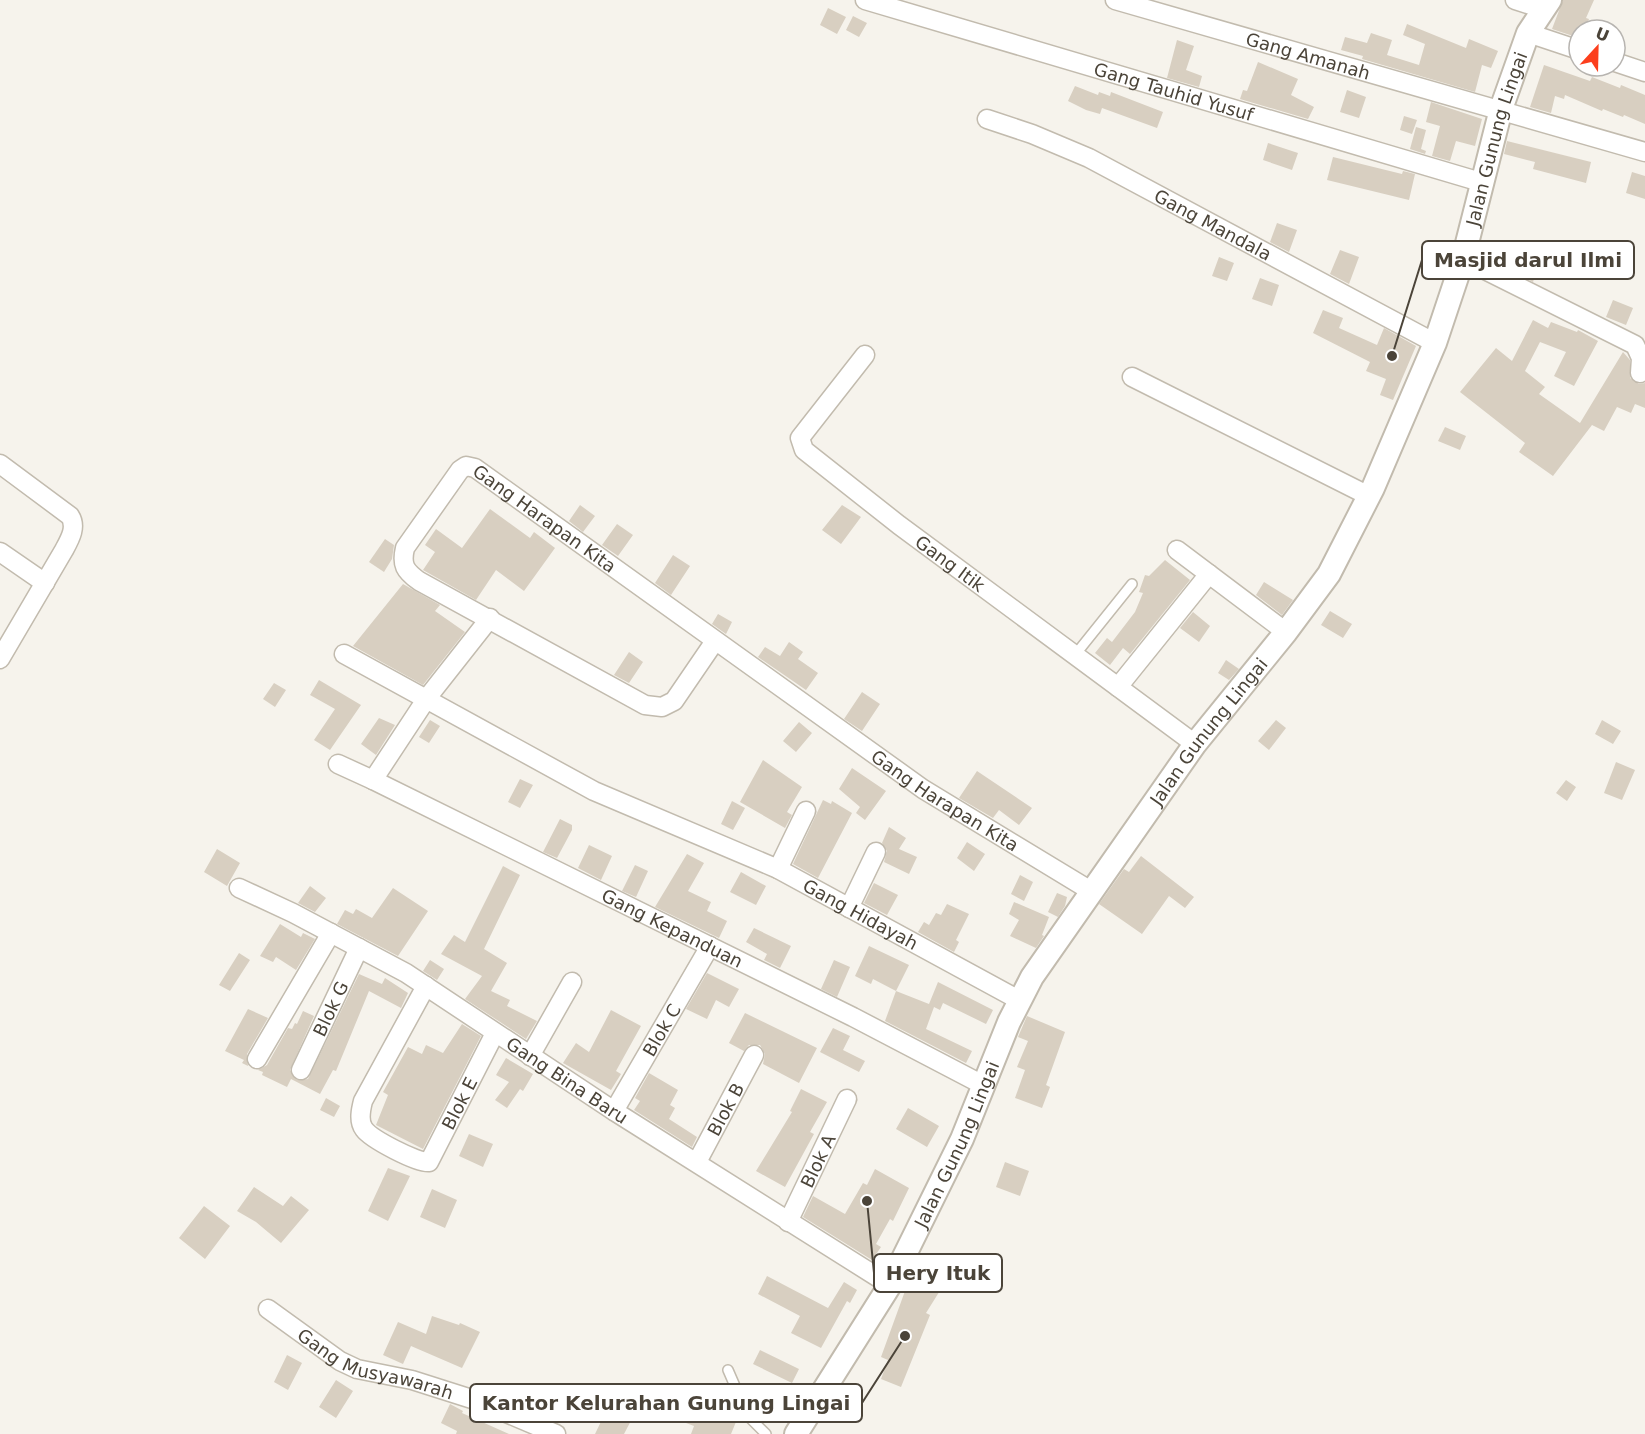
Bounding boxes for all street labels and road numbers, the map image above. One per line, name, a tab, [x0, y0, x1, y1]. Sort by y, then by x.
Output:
street label: Gang Amanah	[1244, 28, 1373, 83]
street label: Jalan Gunung Lingai	[1461, 49, 1531, 229]
street label: Gang Tauhid Yusuf	[1092, 58, 1257, 125]
street label: Gang Mandala	[1151, 184, 1275, 264]
street label: Gang Harapan Kita	[469, 460, 621, 576]
street label: Gang Itik	[911, 530, 990, 596]
street label: Jalan Gunung Lingai	[1144, 653, 1271, 810]
street label: Gang Harapan Kita	[867, 745, 1023, 855]
street label: Gang Hidayah	[800, 874, 922, 954]
street label: Gang Kepanduan	[598, 884, 747, 972]
street label: Blok G	[308, 978, 352, 1040]
street label: Blok C	[638, 1000, 685, 1060]
street label: Gang Bina Baru	[503, 1032, 632, 1128]
street label: Jalan Gunung Lingai	[909, 1058, 1003, 1232]
street label: Blok E	[437, 1074, 481, 1133]
street label: Blok B	[703, 1079, 748, 1139]
street label: Blok A	[796, 1130, 839, 1191]
street label: Gang Musyawarah	[294, 1324, 456, 1403]

